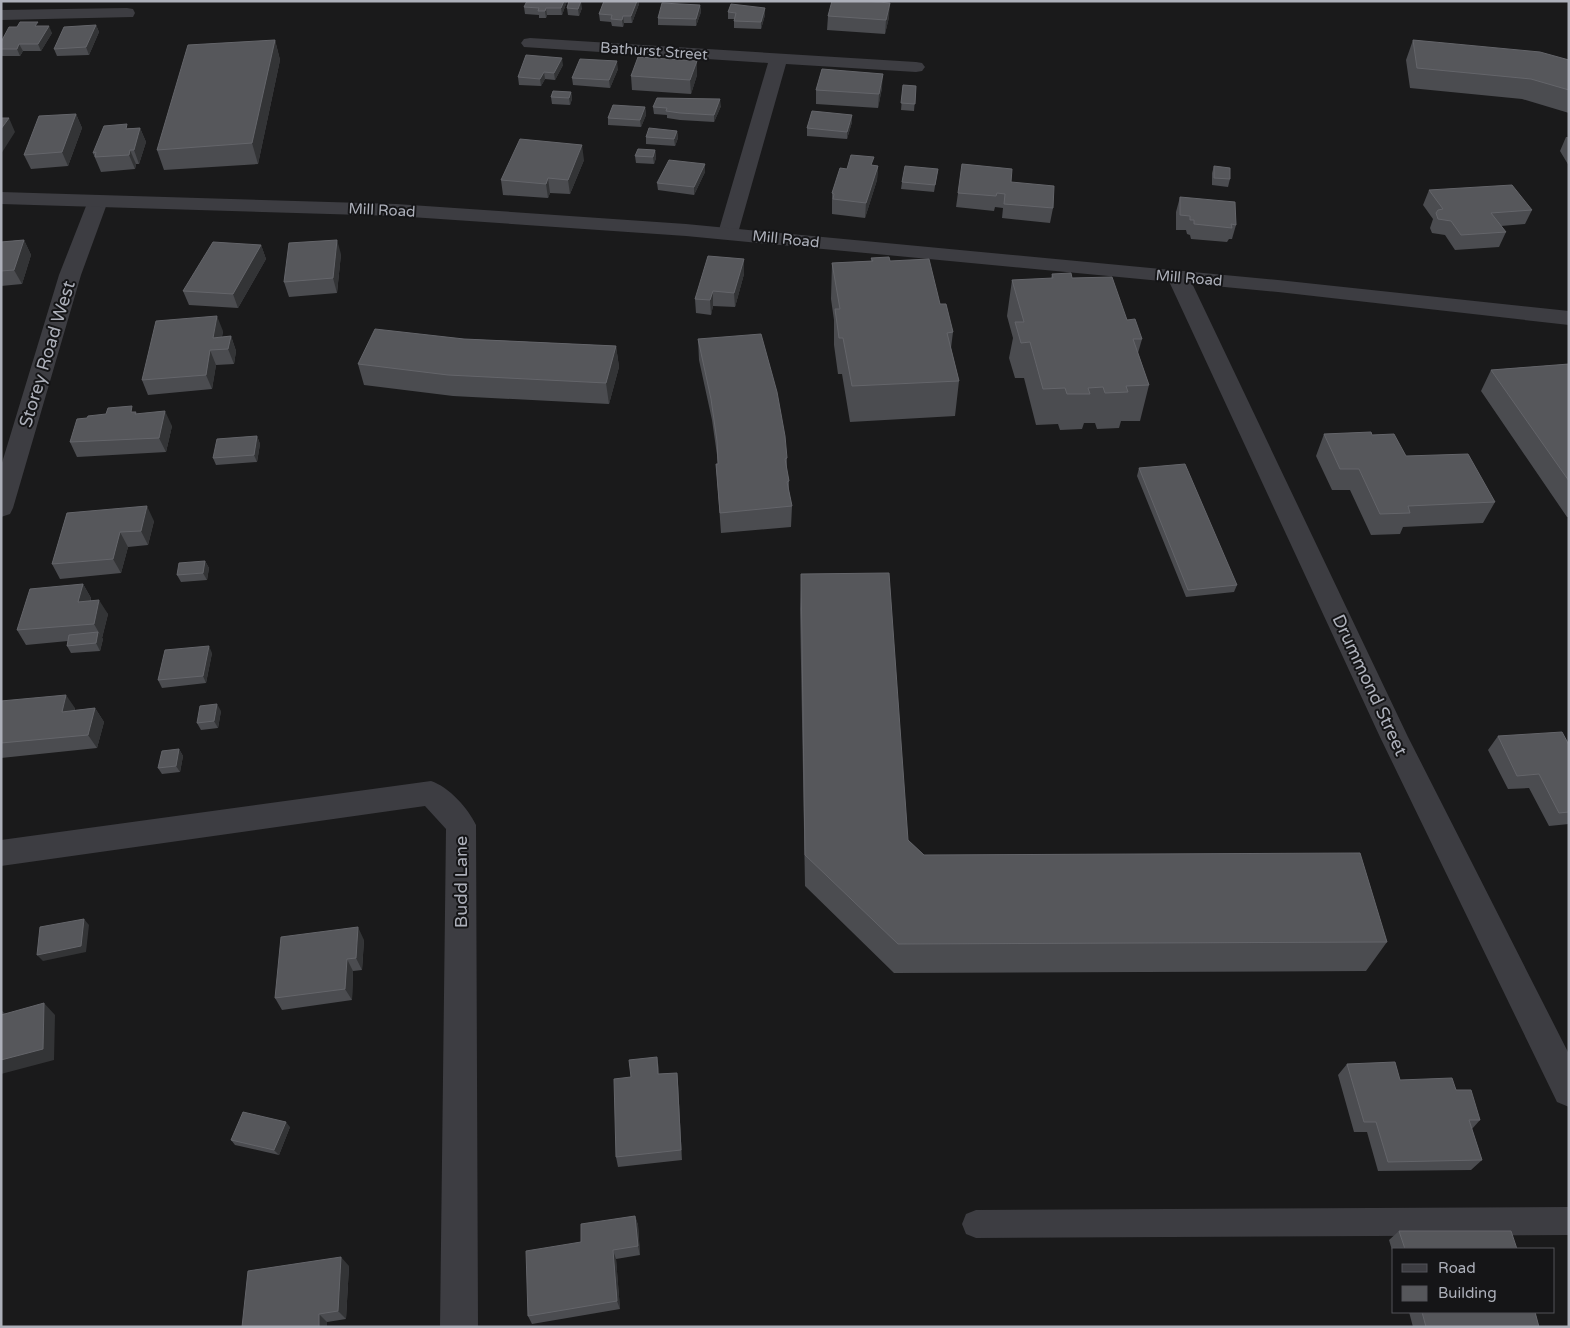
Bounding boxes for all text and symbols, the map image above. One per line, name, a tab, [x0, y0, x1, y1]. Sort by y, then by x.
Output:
street label: Bathurst Street	[600, 38, 709, 64]
street label: Mill Road	[348, 199, 416, 221]
street label: Mill Road	[752, 227, 820, 251]
street label: Mill Road	[1155, 266, 1223, 290]
street label: Storey Road West	[14, 278, 80, 430]
street label: Drummond Street	[1328, 611, 1412, 759]
street label: Budd Lane	[450, 836, 472, 928]
legend	[1392, 1248, 1555, 1313]
text: Road	[1438, 1259, 1476, 1277]
text: Building	[1438, 1284, 1497, 1302]

